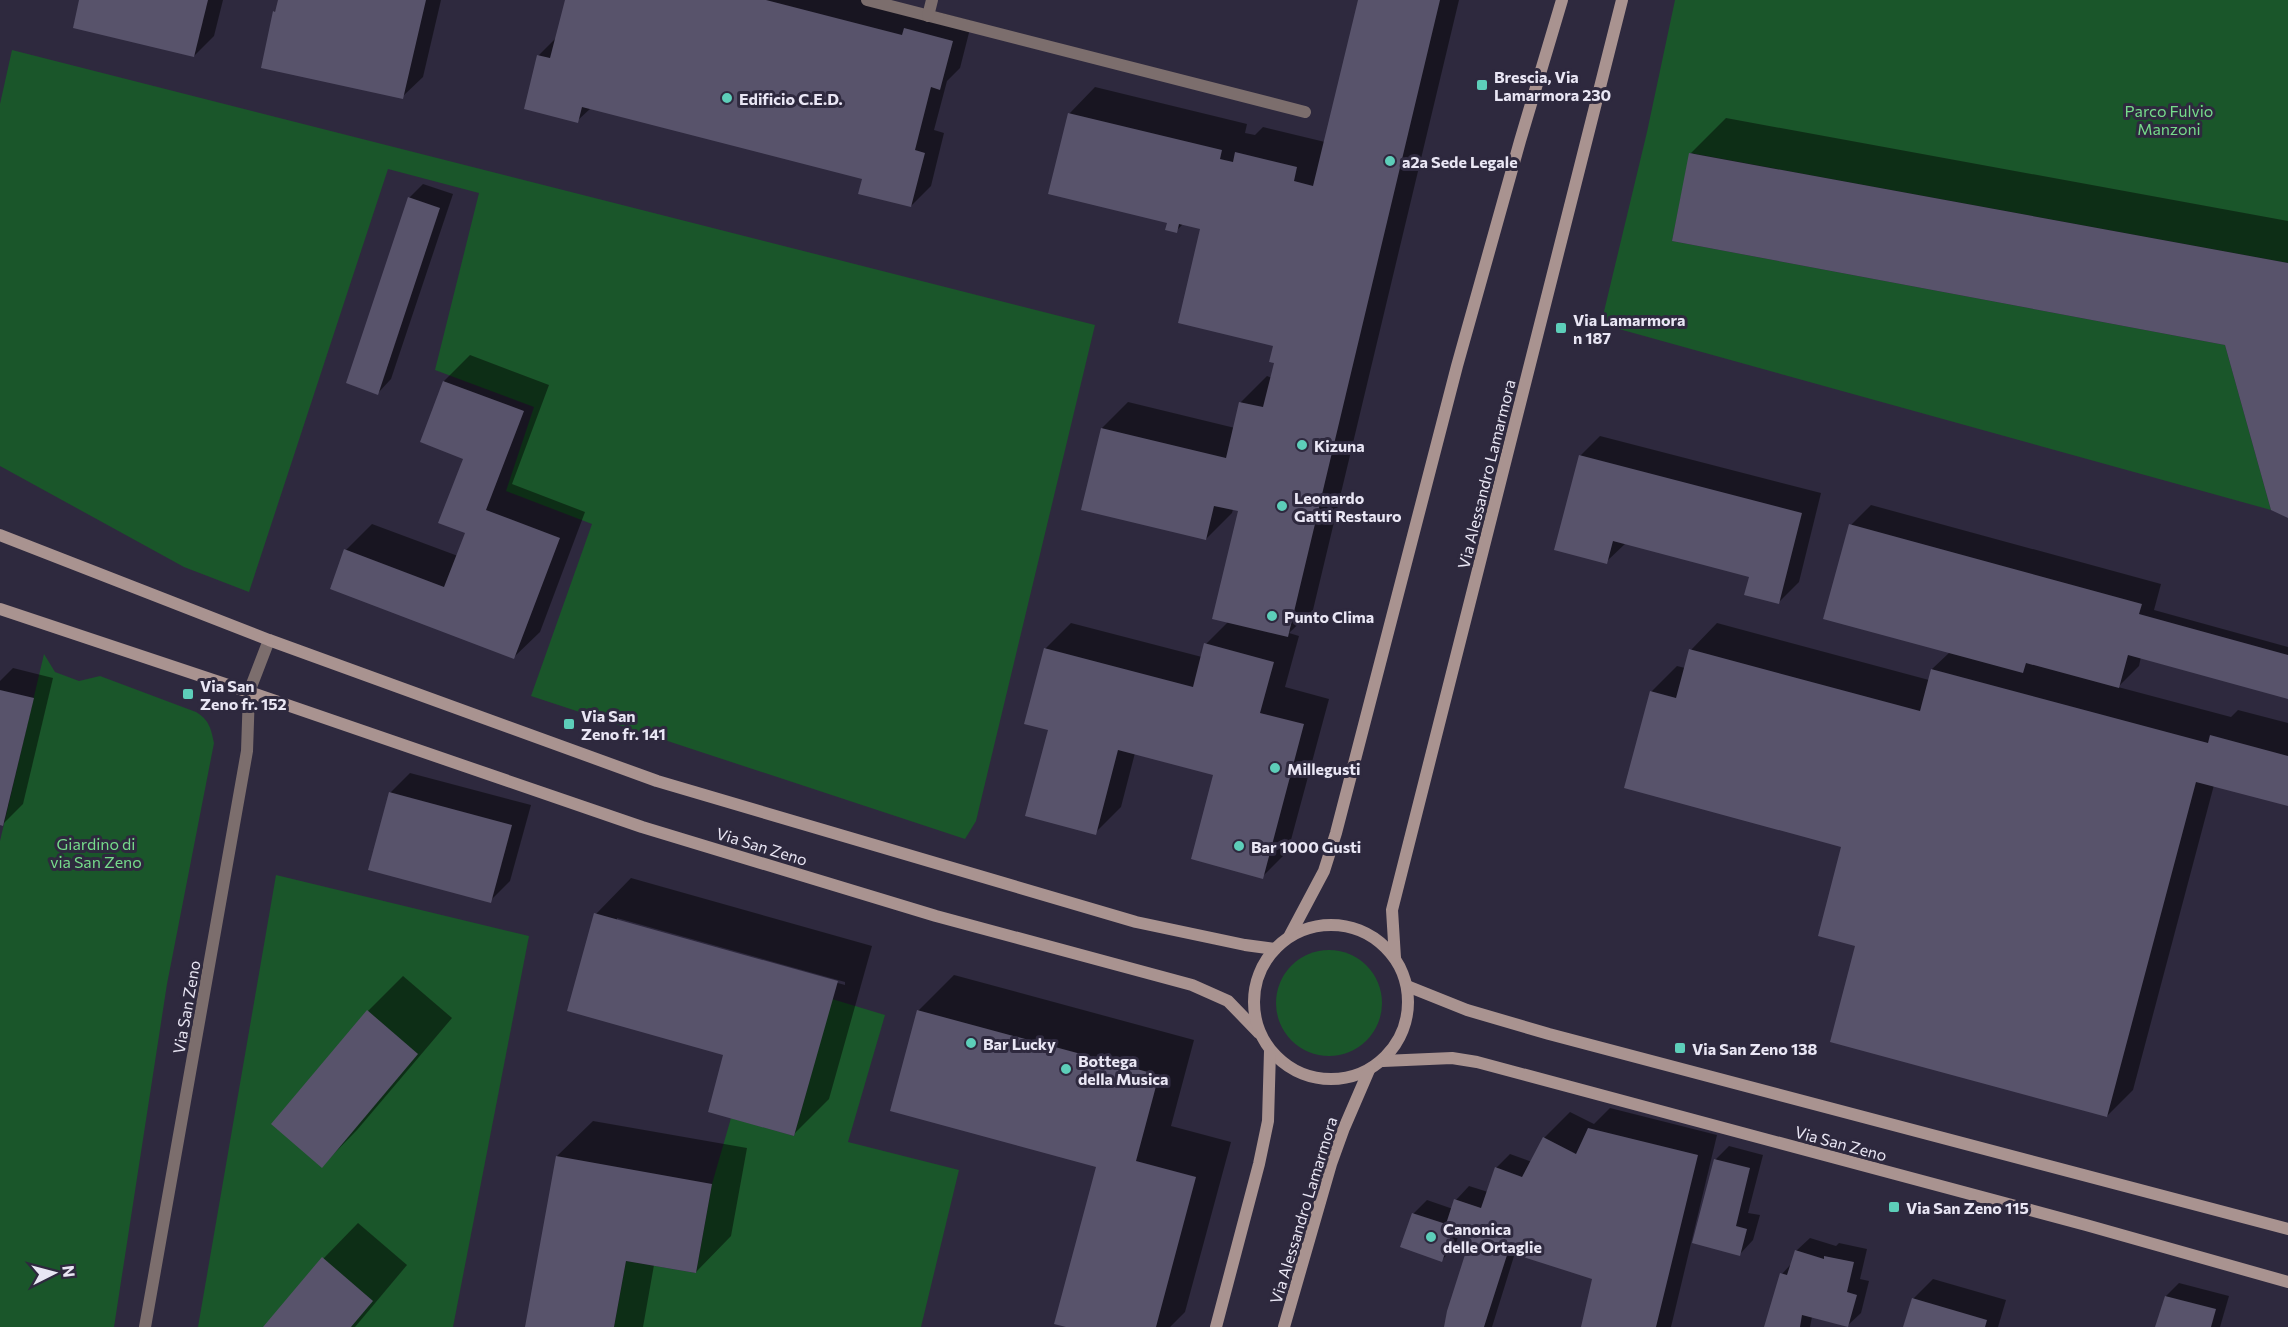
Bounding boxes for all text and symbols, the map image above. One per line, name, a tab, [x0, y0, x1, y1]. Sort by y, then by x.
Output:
place label: Brescia, Via Lamarmora 230	[1494, 67, 1611, 104]
marker: Brescia, Via Lamarmora 230	[1475, 78, 1489, 92]
place label: Edificio C.E.D.	[739, 89, 843, 108]
marker: Edificio C.E.D.	[720, 91, 734, 105]
park label: Parco Fulvio Manzoni	[2125, 101, 2213, 138]
place label: a2a Sede Legale	[1402, 152, 1518, 171]
marker: a2a Sede Legale	[1383, 154, 1397, 168]
place label: Via Lamarmora n 187	[1573, 310, 1685, 347]
marker: Via Lamarmora n 187	[1554, 321, 1568, 335]
street label: Via Alessandro Lamarmora	[1453, 377, 1519, 571]
place label: Kizuna	[1314, 436, 1365, 455]
marker: Kizuna	[1295, 438, 1309, 452]
place label: Leonardo Gatti Restauro	[1294, 488, 1402, 525]
marker: Leonardo Gatti Restauro	[1275, 499, 1289, 513]
place label: Punto Clima	[1284, 607, 1374, 626]
marker: Punto Clima	[1265, 609, 1279, 623]
place label: Via San Zeno fr. 152	[200, 676, 287, 713]
marker: Via San Zeno fr. 152	[181, 687, 195, 701]
place label: Via San Zeno fr. 141	[581, 706, 666, 743]
marker: Via San Zeno fr. 141	[562, 717, 576, 731]
place label: Millegusti	[1287, 759, 1361, 778]
marker: Millegusti	[1268, 761, 1282, 775]
street label: Via San Zeno	[714, 823, 810, 869]
park label: Giardino di via San Zeno	[50, 834, 142, 871]
place label: Bar 1000 Gusti	[1251, 837, 1361, 856]
marker: Bar 1000 Gusti	[1232, 839, 1246, 853]
street label: Via San Zeno	[168, 959, 204, 1055]
place label: Bar Lucky	[983, 1034, 1056, 1053]
marker: Bar Lucky	[964, 1036, 978, 1050]
place label: Via San Zeno 138	[1692, 1039, 1818, 1058]
marker: Via San Zeno 138	[1673, 1041, 1687, 1055]
place label: Bottega della Musica	[1078, 1051, 1169, 1088]
marker: Bottega della Musica	[1059, 1062, 1073, 1076]
street label: Via Alessandro Lamarmora	[1265, 1114, 1341, 1306]
street label: Via San Zeno	[1793, 1122, 1889, 1164]
place label: Via San Zeno 115	[1906, 1198, 2029, 1217]
marker: Via San Zeno 115	[1887, 1200, 1901, 1214]
place label: Canonica delle Ortaglie	[1443, 1219, 1542, 1256]
marker: Canonica delle Ortaglie	[1424, 1230, 1438, 1244]
north arrow	[24, 1243, 84, 1303]
text: N	[59, 1264, 79, 1278]

